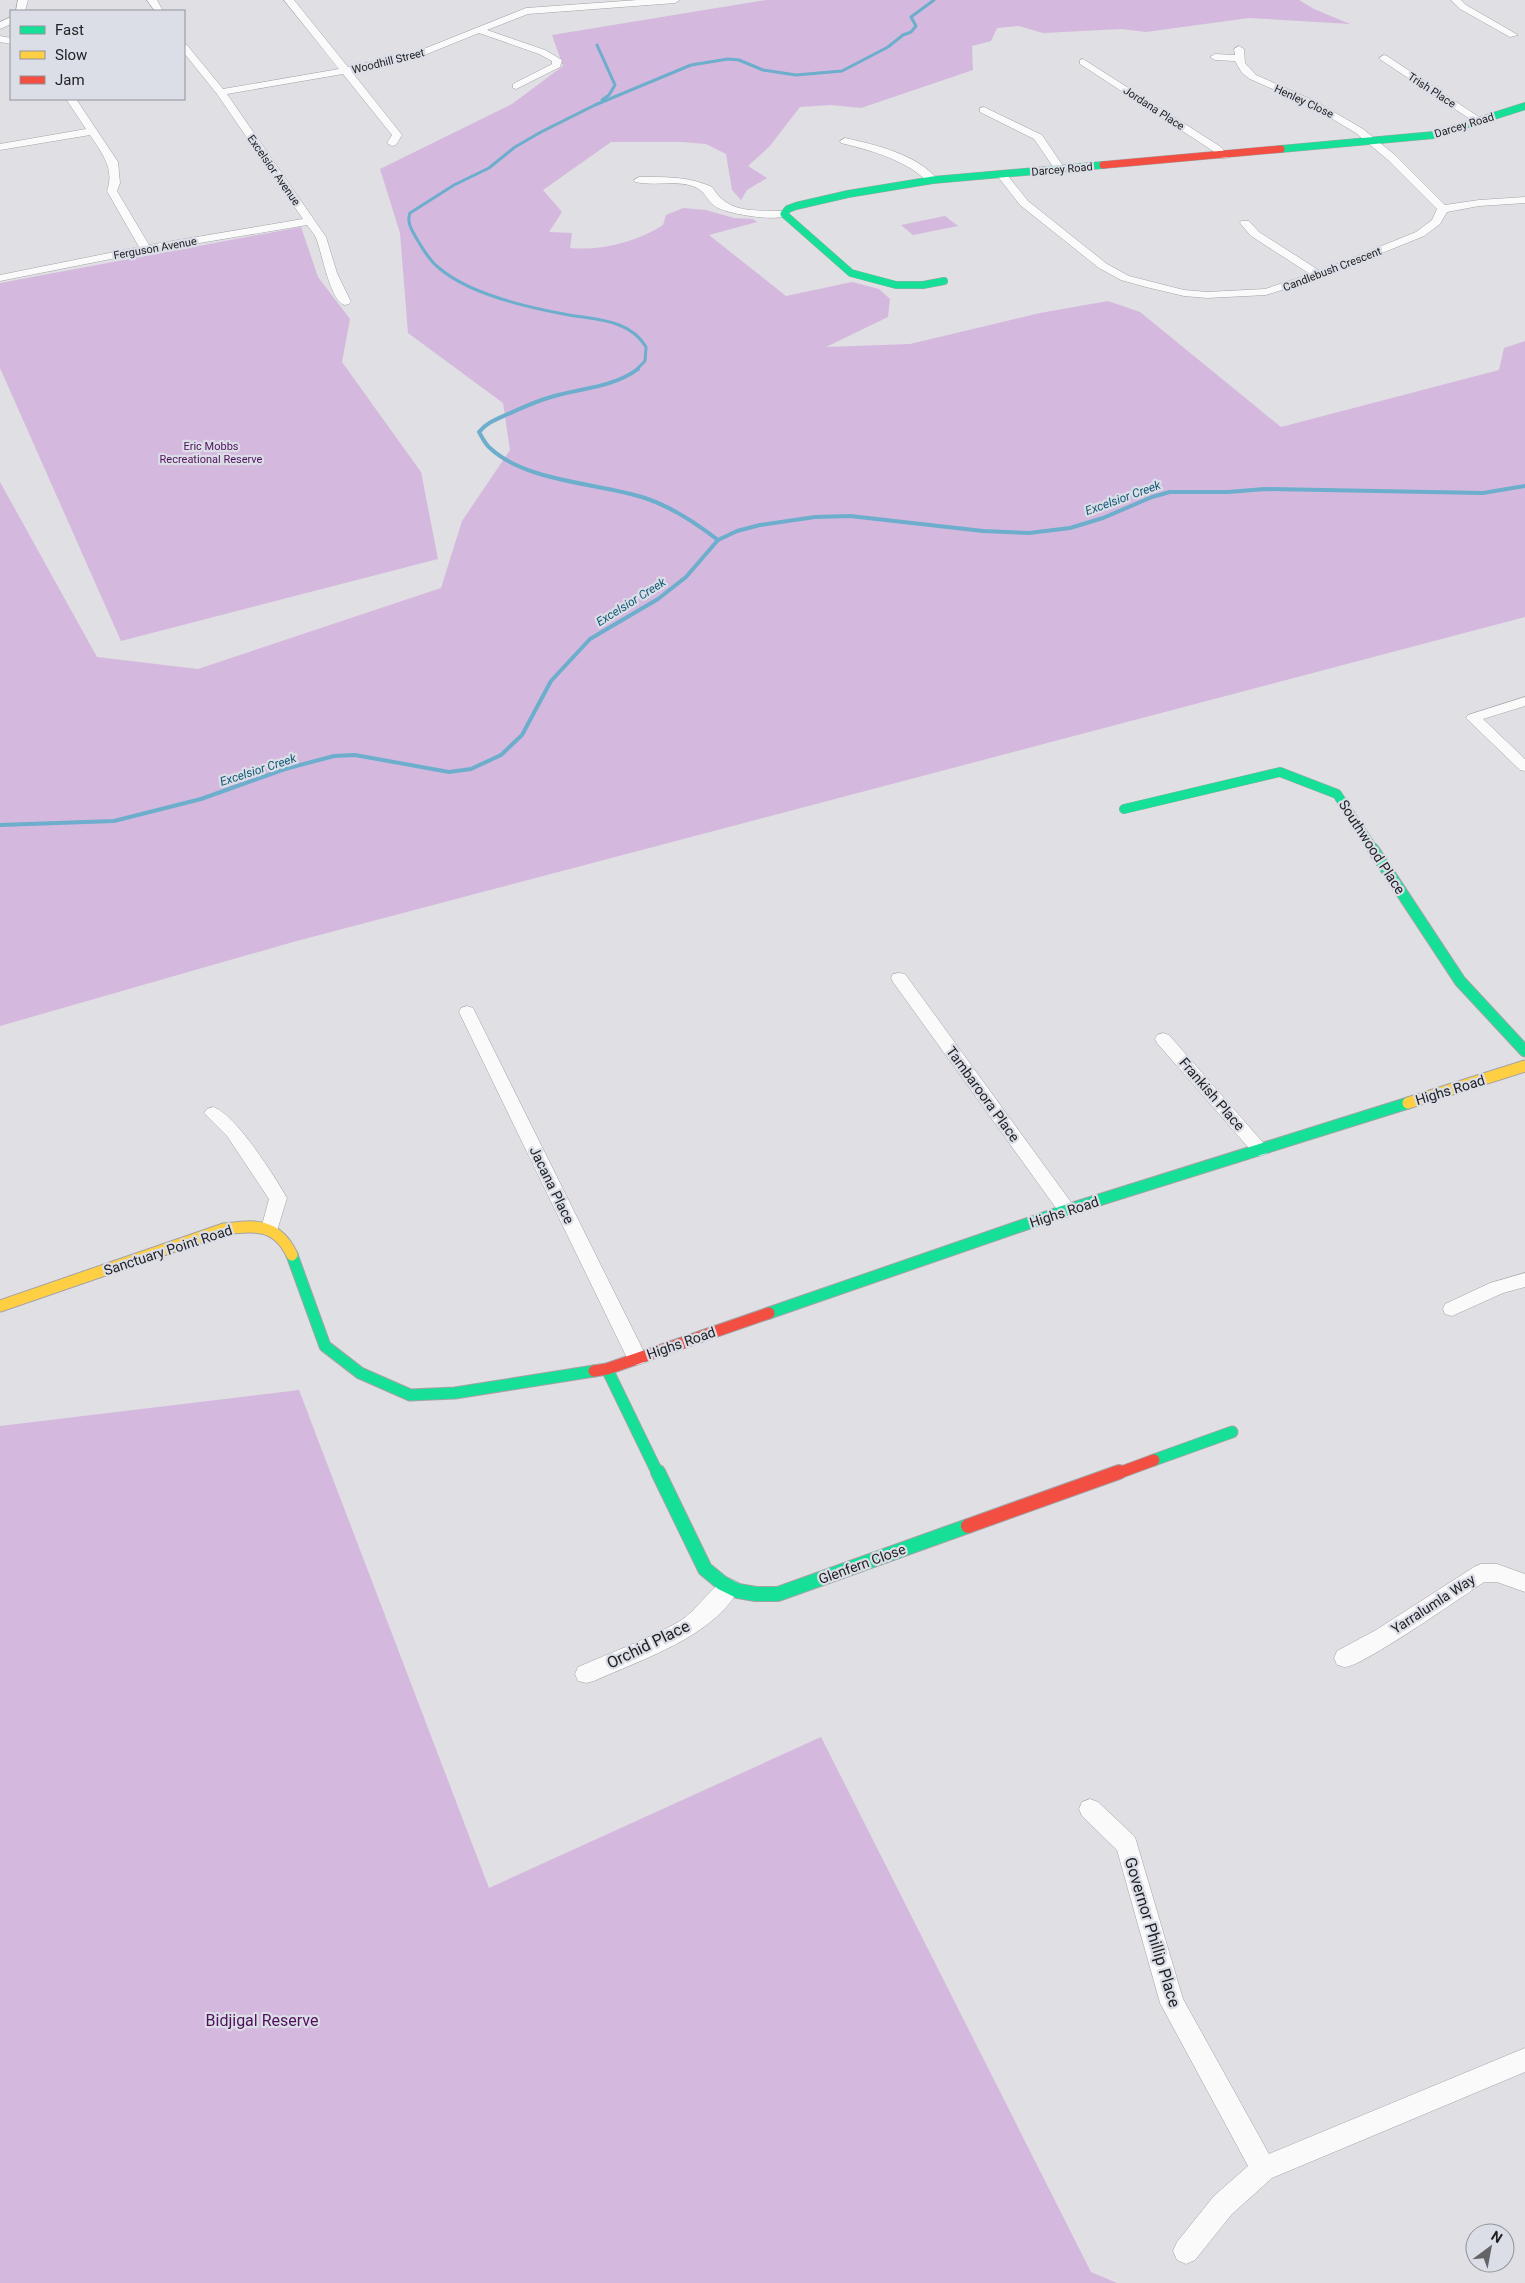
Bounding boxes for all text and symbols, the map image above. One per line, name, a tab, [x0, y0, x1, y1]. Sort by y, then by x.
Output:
legend	[10, 10, 185, 100]
text: Fast	[55, 21, 84, 39]
text: Slow	[55, 46, 87, 64]
street label: Woodhill Street	[351, 46, 426, 77]
street label: Trish Place	[1405, 70, 1458, 111]
text: Jam	[55, 71, 85, 89]
street label: Henley Close	[1272, 82, 1336, 121]
street label: Jordana Place	[1121, 84, 1187, 133]
street label: Darcey Road	[1433, 110, 1495, 141]
street label: Excelsior Avenue	[244, 133, 303, 208]
street label: Darcey Road	[1031, 160, 1093, 179]
street label: Ferguson Avenue	[112, 235, 198, 262]
street label: Candlebush Crescent	[1281, 245, 1384, 294]
park label: Eric Mobbs Recreational Reserve	[160, 440, 263, 466]
water label: Excelsior Creek	[1083, 477, 1164, 518]
water label: Excelsior Creek	[594, 574, 669, 629]
water label: Excelsior Creek	[218, 751, 299, 789]
street label: Southwood Place	[1336, 797, 1408, 897]
street label: Tambaroora Place	[943, 1043, 1023, 1145]
street label: Frankish Place	[1176, 1054, 1248, 1134]
street label: Highs Road	[1413, 1072, 1487, 1108]
street label: Jacana Place	[526, 1144, 578, 1226]
street label: Highs Road	[1027, 1193, 1101, 1231]
street label: Sanctuary Point Road	[102, 1222, 234, 1278]
street label: Highs Road	[644, 1324, 718, 1362]
street label: Glenfern Close	[816, 1541, 908, 1587]
street label: Yarralumla Way	[1388, 1571, 1478, 1637]
street label: Orchid Place	[604, 1616, 693, 1673]
street label: Governor Phillip Place	[1121, 1855, 1184, 2009]
park label: Bidjigal Reserve	[206, 2011, 318, 2030]
north arrow	[1465, 2223, 1515, 2273]
text: N	[1488, 2228, 1505, 2246]

